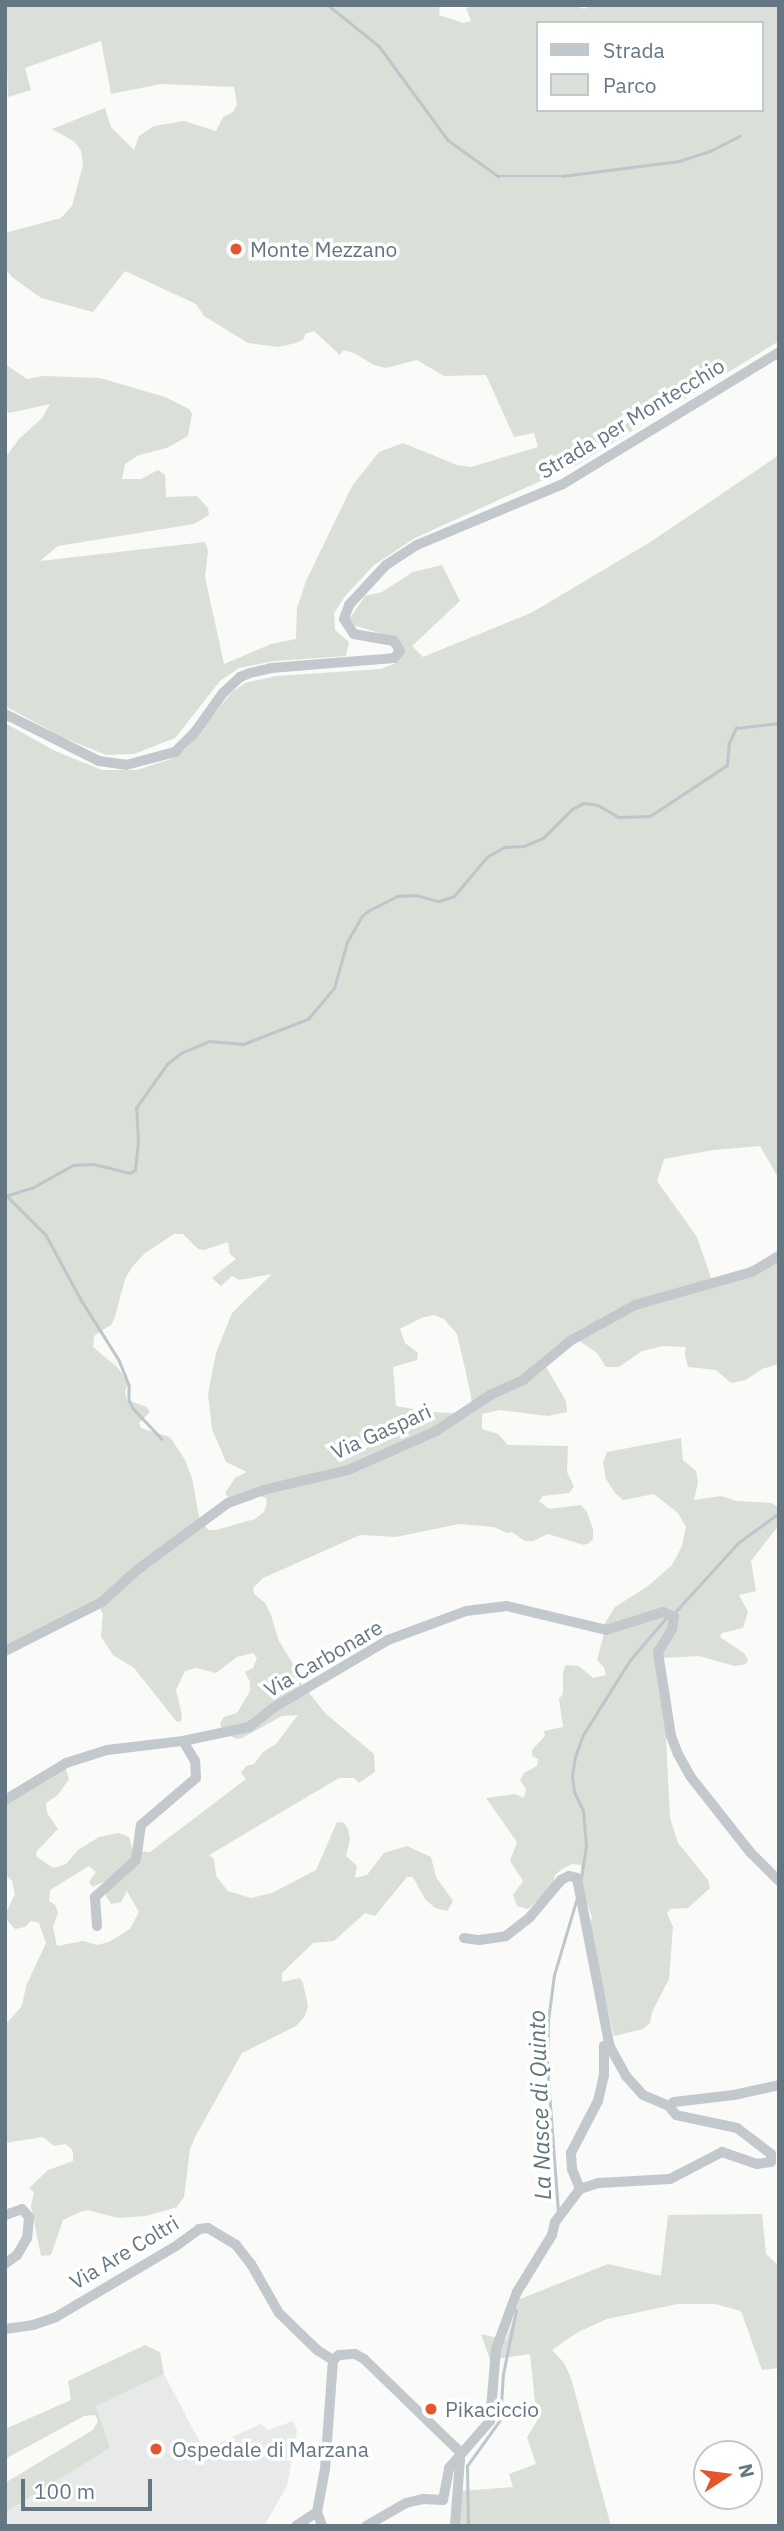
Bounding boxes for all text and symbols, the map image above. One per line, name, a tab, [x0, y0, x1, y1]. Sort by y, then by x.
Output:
legend	[536, 21, 763, 112]
text: Strada	[603, 36, 665, 64]
text: Parco	[603, 71, 657, 99]
place label: Monte Mezzano	[250, 236, 397, 262]
marker: Monte Mezzano	[228, 241, 244, 257]
street label: Strada per Montecchio	[533, 352, 729, 484]
street label: Via Gaspari	[327, 1398, 435, 1464]
street label: Via Carbonare	[259, 1614, 387, 1702]
water label: La Nasce di Quinto	[522, 2009, 556, 2201]
street label: Via Are Coltri	[65, 2210, 183, 2294]
place label: Pikaciccio	[445, 2396, 539, 2422]
marker: Pikaciccio	[423, 2401, 439, 2417]
place label: Ospedale di Marzana	[172, 2436, 369, 2462]
marker: Ospedale di Marzana	[146, 2439, 166, 2459]
north arrow	[693, 2440, 763, 2510]
text: N	[733, 2461, 760, 2480]
scale bar	[24, 2464, 156, 2508]
text: 100 m	[34, 2477, 95, 2505]

